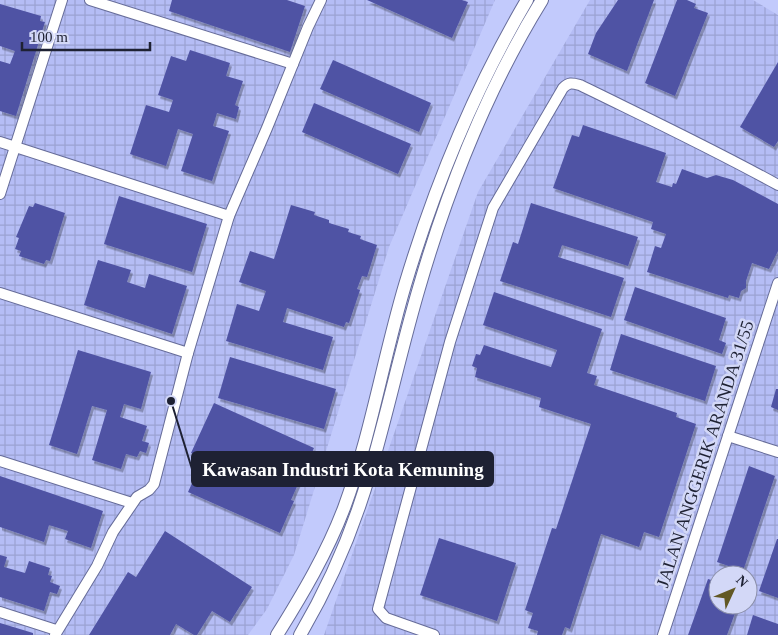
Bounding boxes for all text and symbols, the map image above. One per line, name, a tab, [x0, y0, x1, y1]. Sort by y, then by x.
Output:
scale bar	[22, 20, 150, 52]
text: 100 m	[30, 29, 68, 45]
street label: JALAN ANGGERIK ARANDA 31/55	[651, 316, 759, 592]
callout: Kawasan Industri Kota Kemuning	[192, 452, 493, 486]
text: Kawasan Industri Kota Kemuning	[202, 459, 484, 480]
north arrow	[708, 565, 758, 615]

